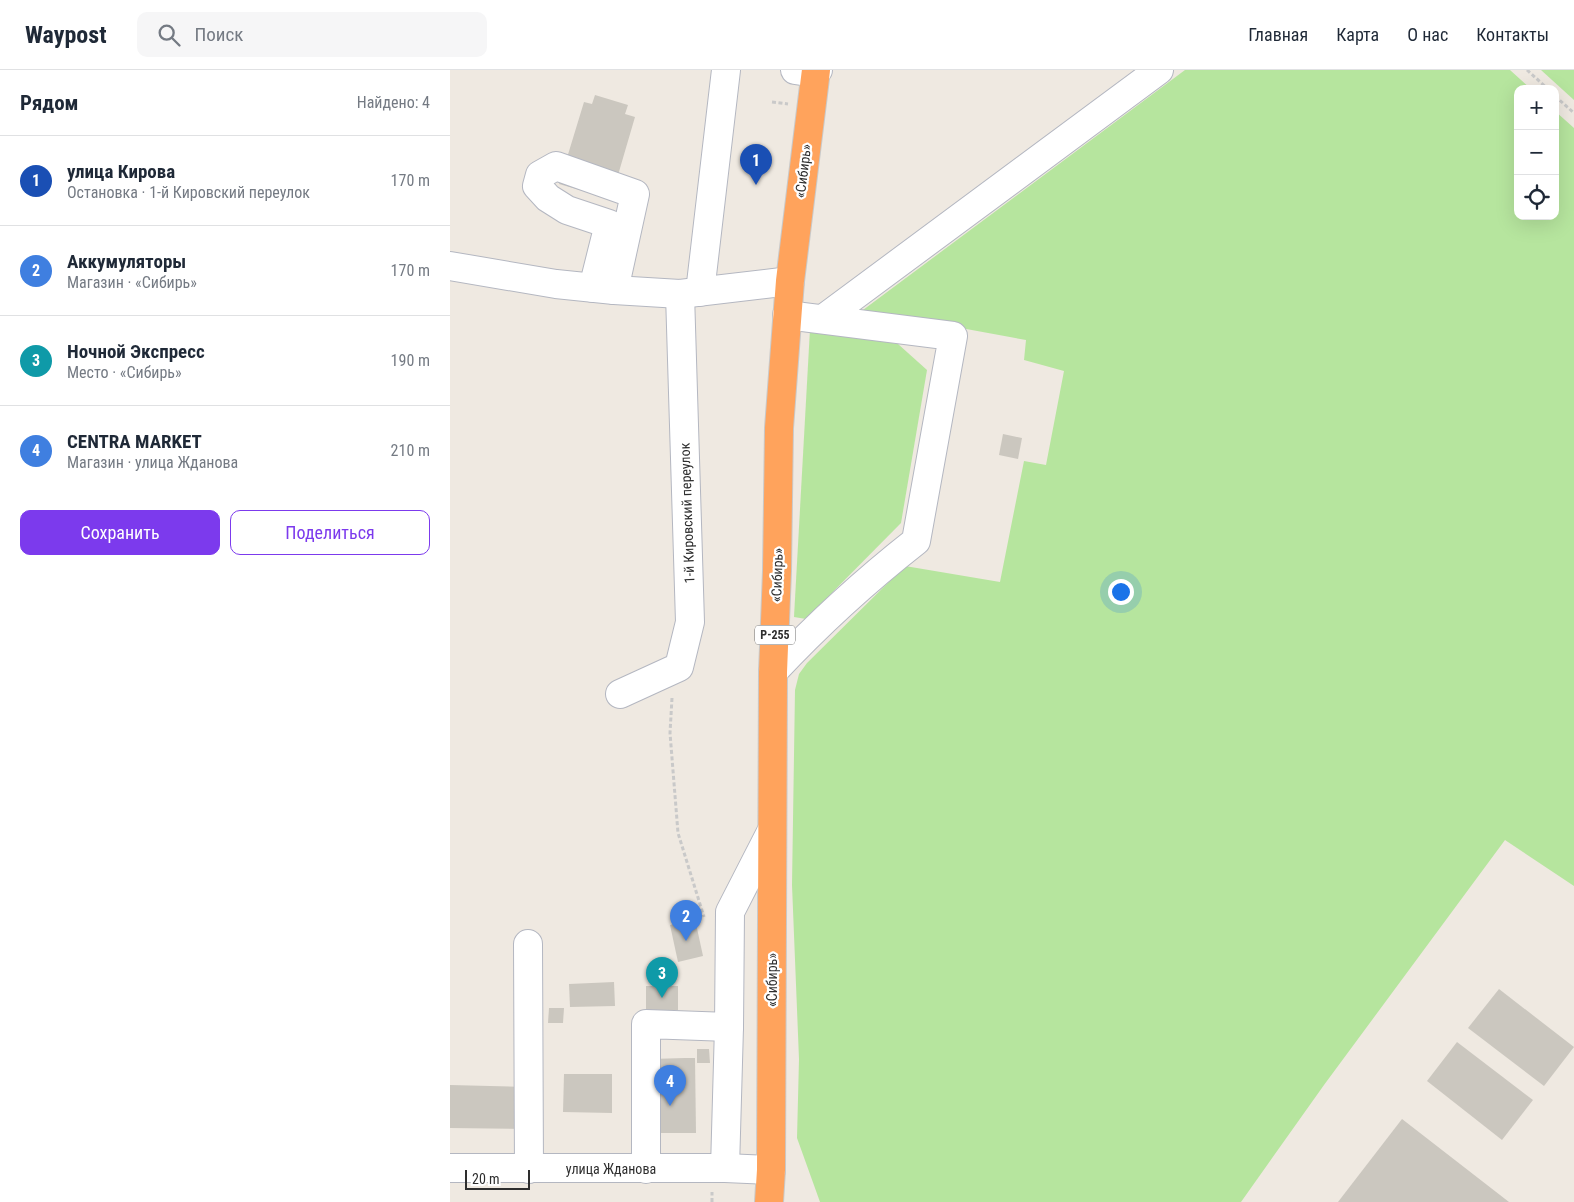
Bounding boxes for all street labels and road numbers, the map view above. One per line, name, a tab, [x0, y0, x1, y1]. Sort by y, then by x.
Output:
street label: «Сибирь»	[792, 143, 814, 199]
street label: 1-й Кировский переулок	[677, 442, 697, 584]
street label: «Сибирь»	[768, 548, 786, 602]
road number: Р-255	[755, 626, 795, 644]
street label: «Сибирь»	[764, 953, 780, 1007]
street label: улица Жданова	[566, 1161, 656, 1177]

